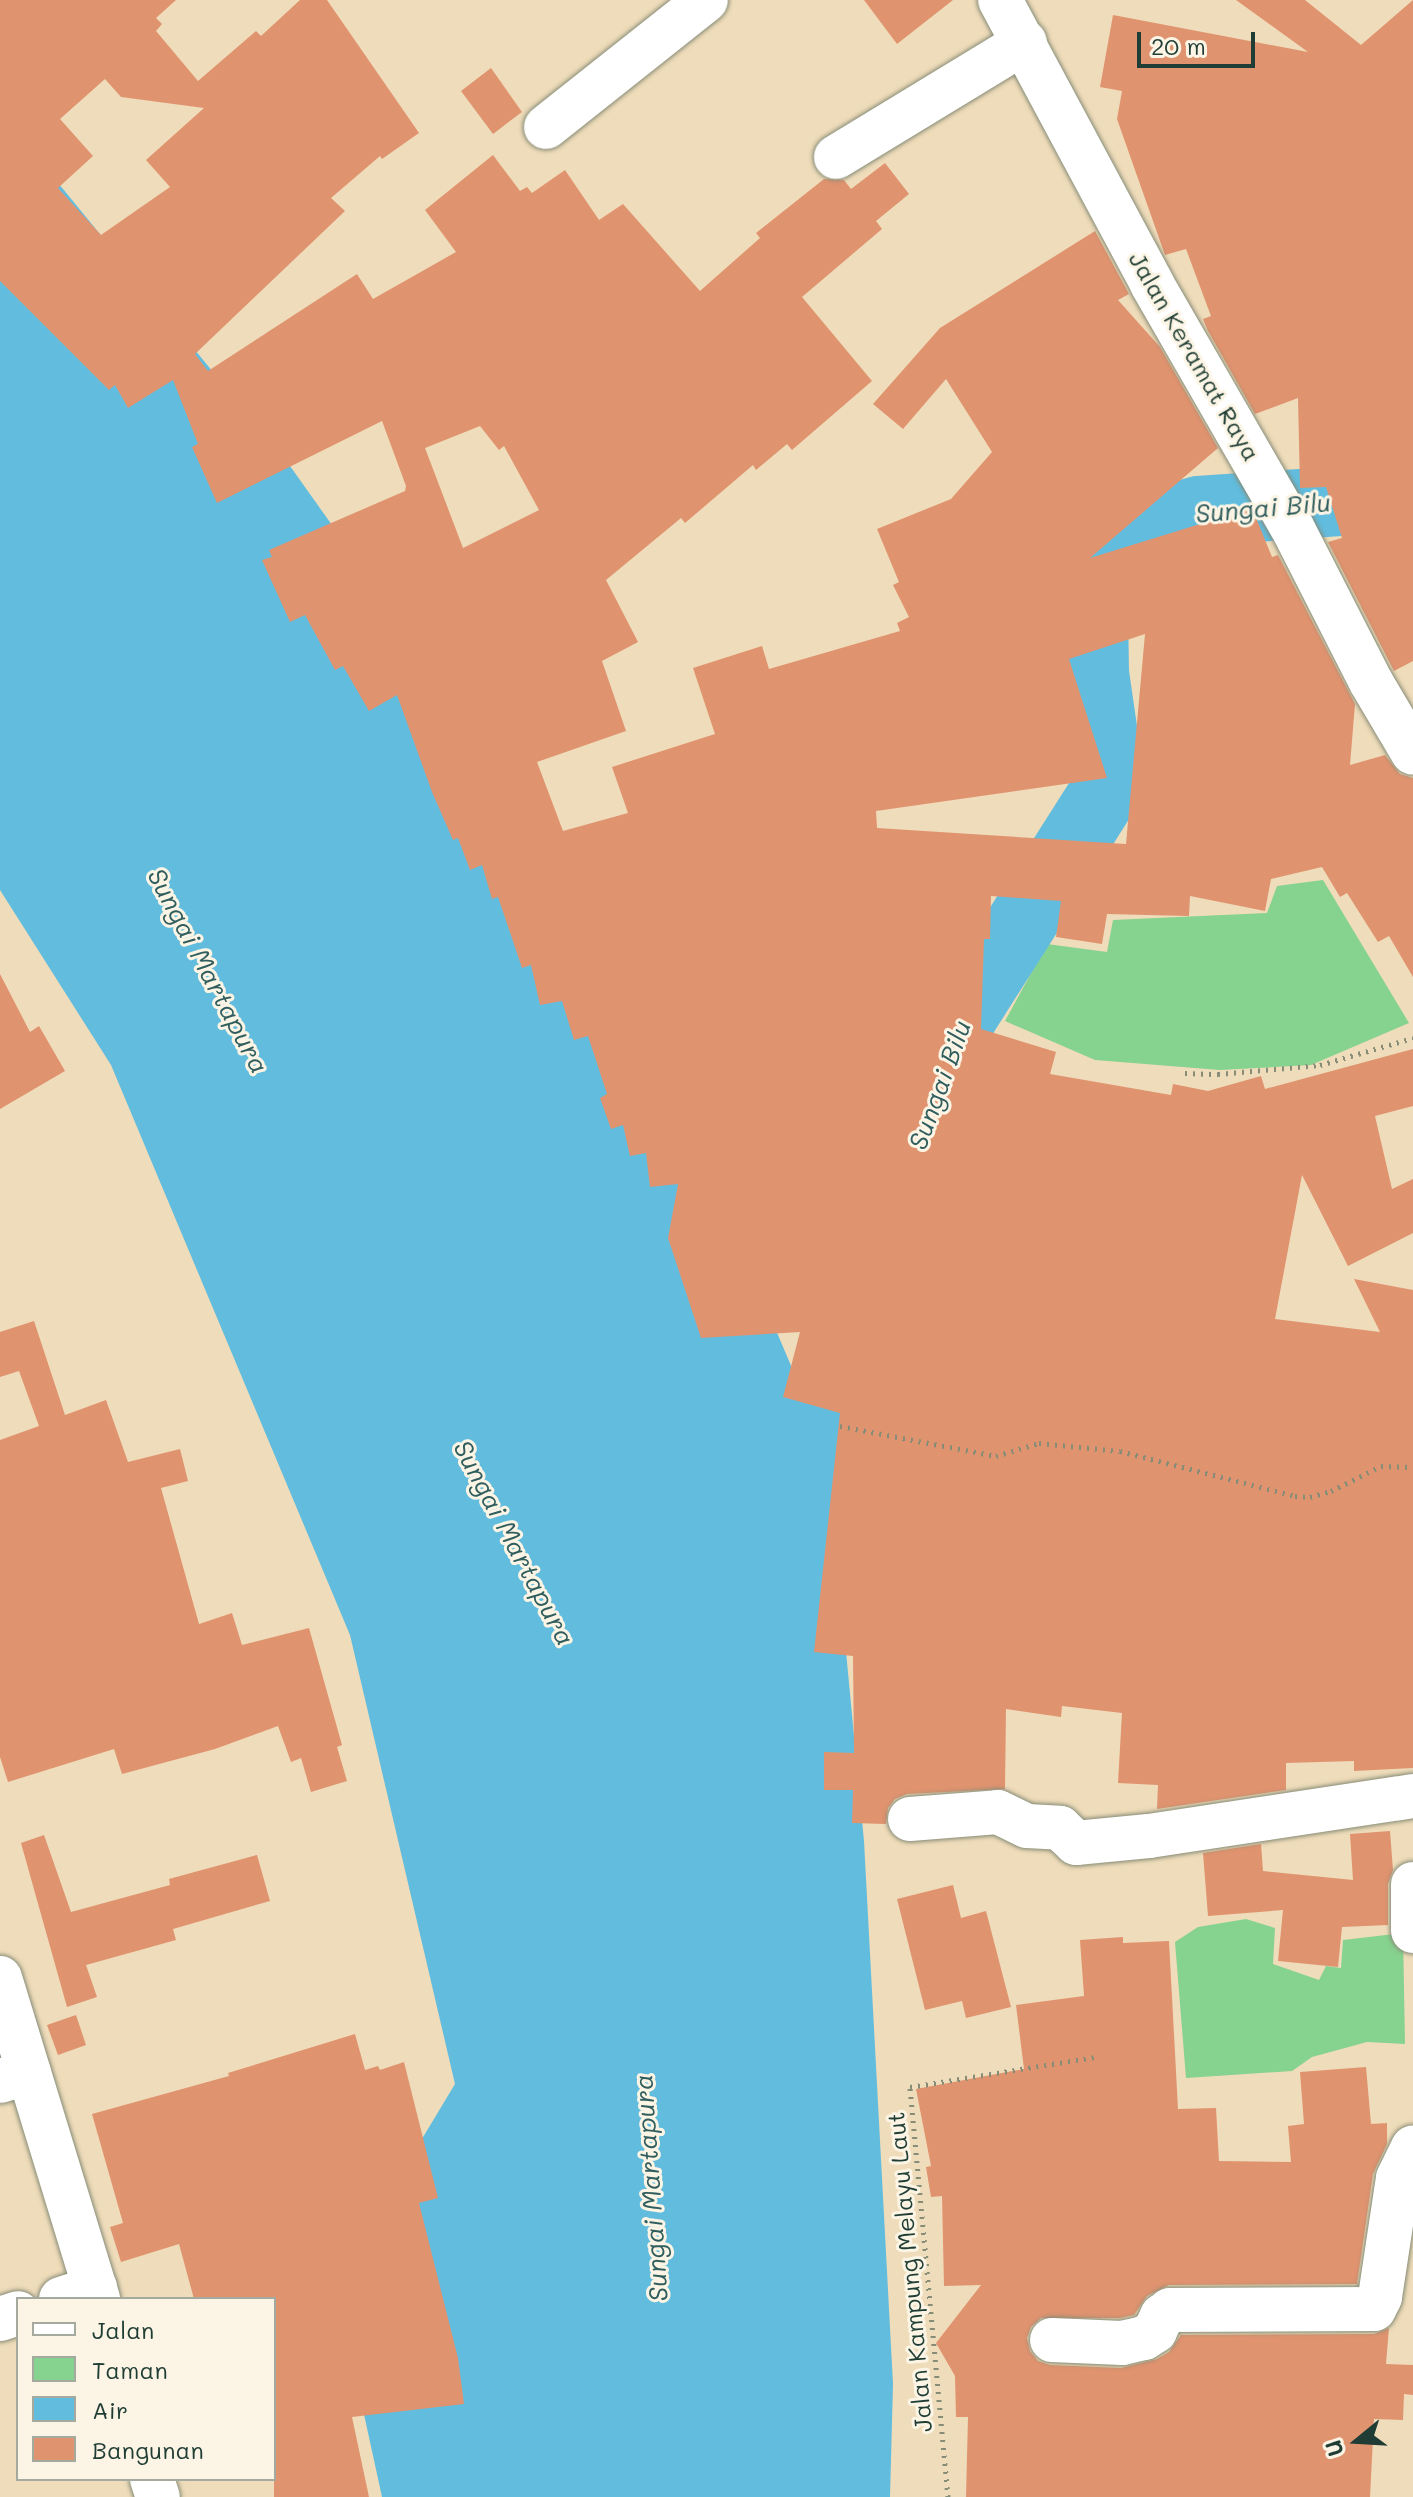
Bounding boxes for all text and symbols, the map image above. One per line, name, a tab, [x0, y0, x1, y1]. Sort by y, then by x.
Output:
scale bar	[1141, 16, 1259, 66]
text: 20 m	[1151, 30, 1206, 61]
street label: Jalan Keramat Raya	[1123, 246, 1267, 466]
water label: Sungai Bilu	[1194, 487, 1332, 529]
water label: Sungai Martapura	[141, 863, 275, 1079]
water label: Sungai Bilu	[902, 1016, 978, 1154]
water label: Sungai Martapura	[447, 1435, 581, 1651]
water label: Sungai Martapura	[627, 2073, 675, 2303]
street label: Jalan Kampung Melayu Laut	[881, 2111, 937, 2433]
legend	[16, 2297, 276, 2481]
text: Jalan	[92, 2314, 154, 2345]
text: Taman	[92, 2354, 168, 2385]
text: Air	[92, 2394, 128, 2425]
north arrow	[1317, 2401, 1397, 2481]
text: Bangunan	[92, 2434, 204, 2465]
text: U	[1318, 2437, 1350, 2460]

